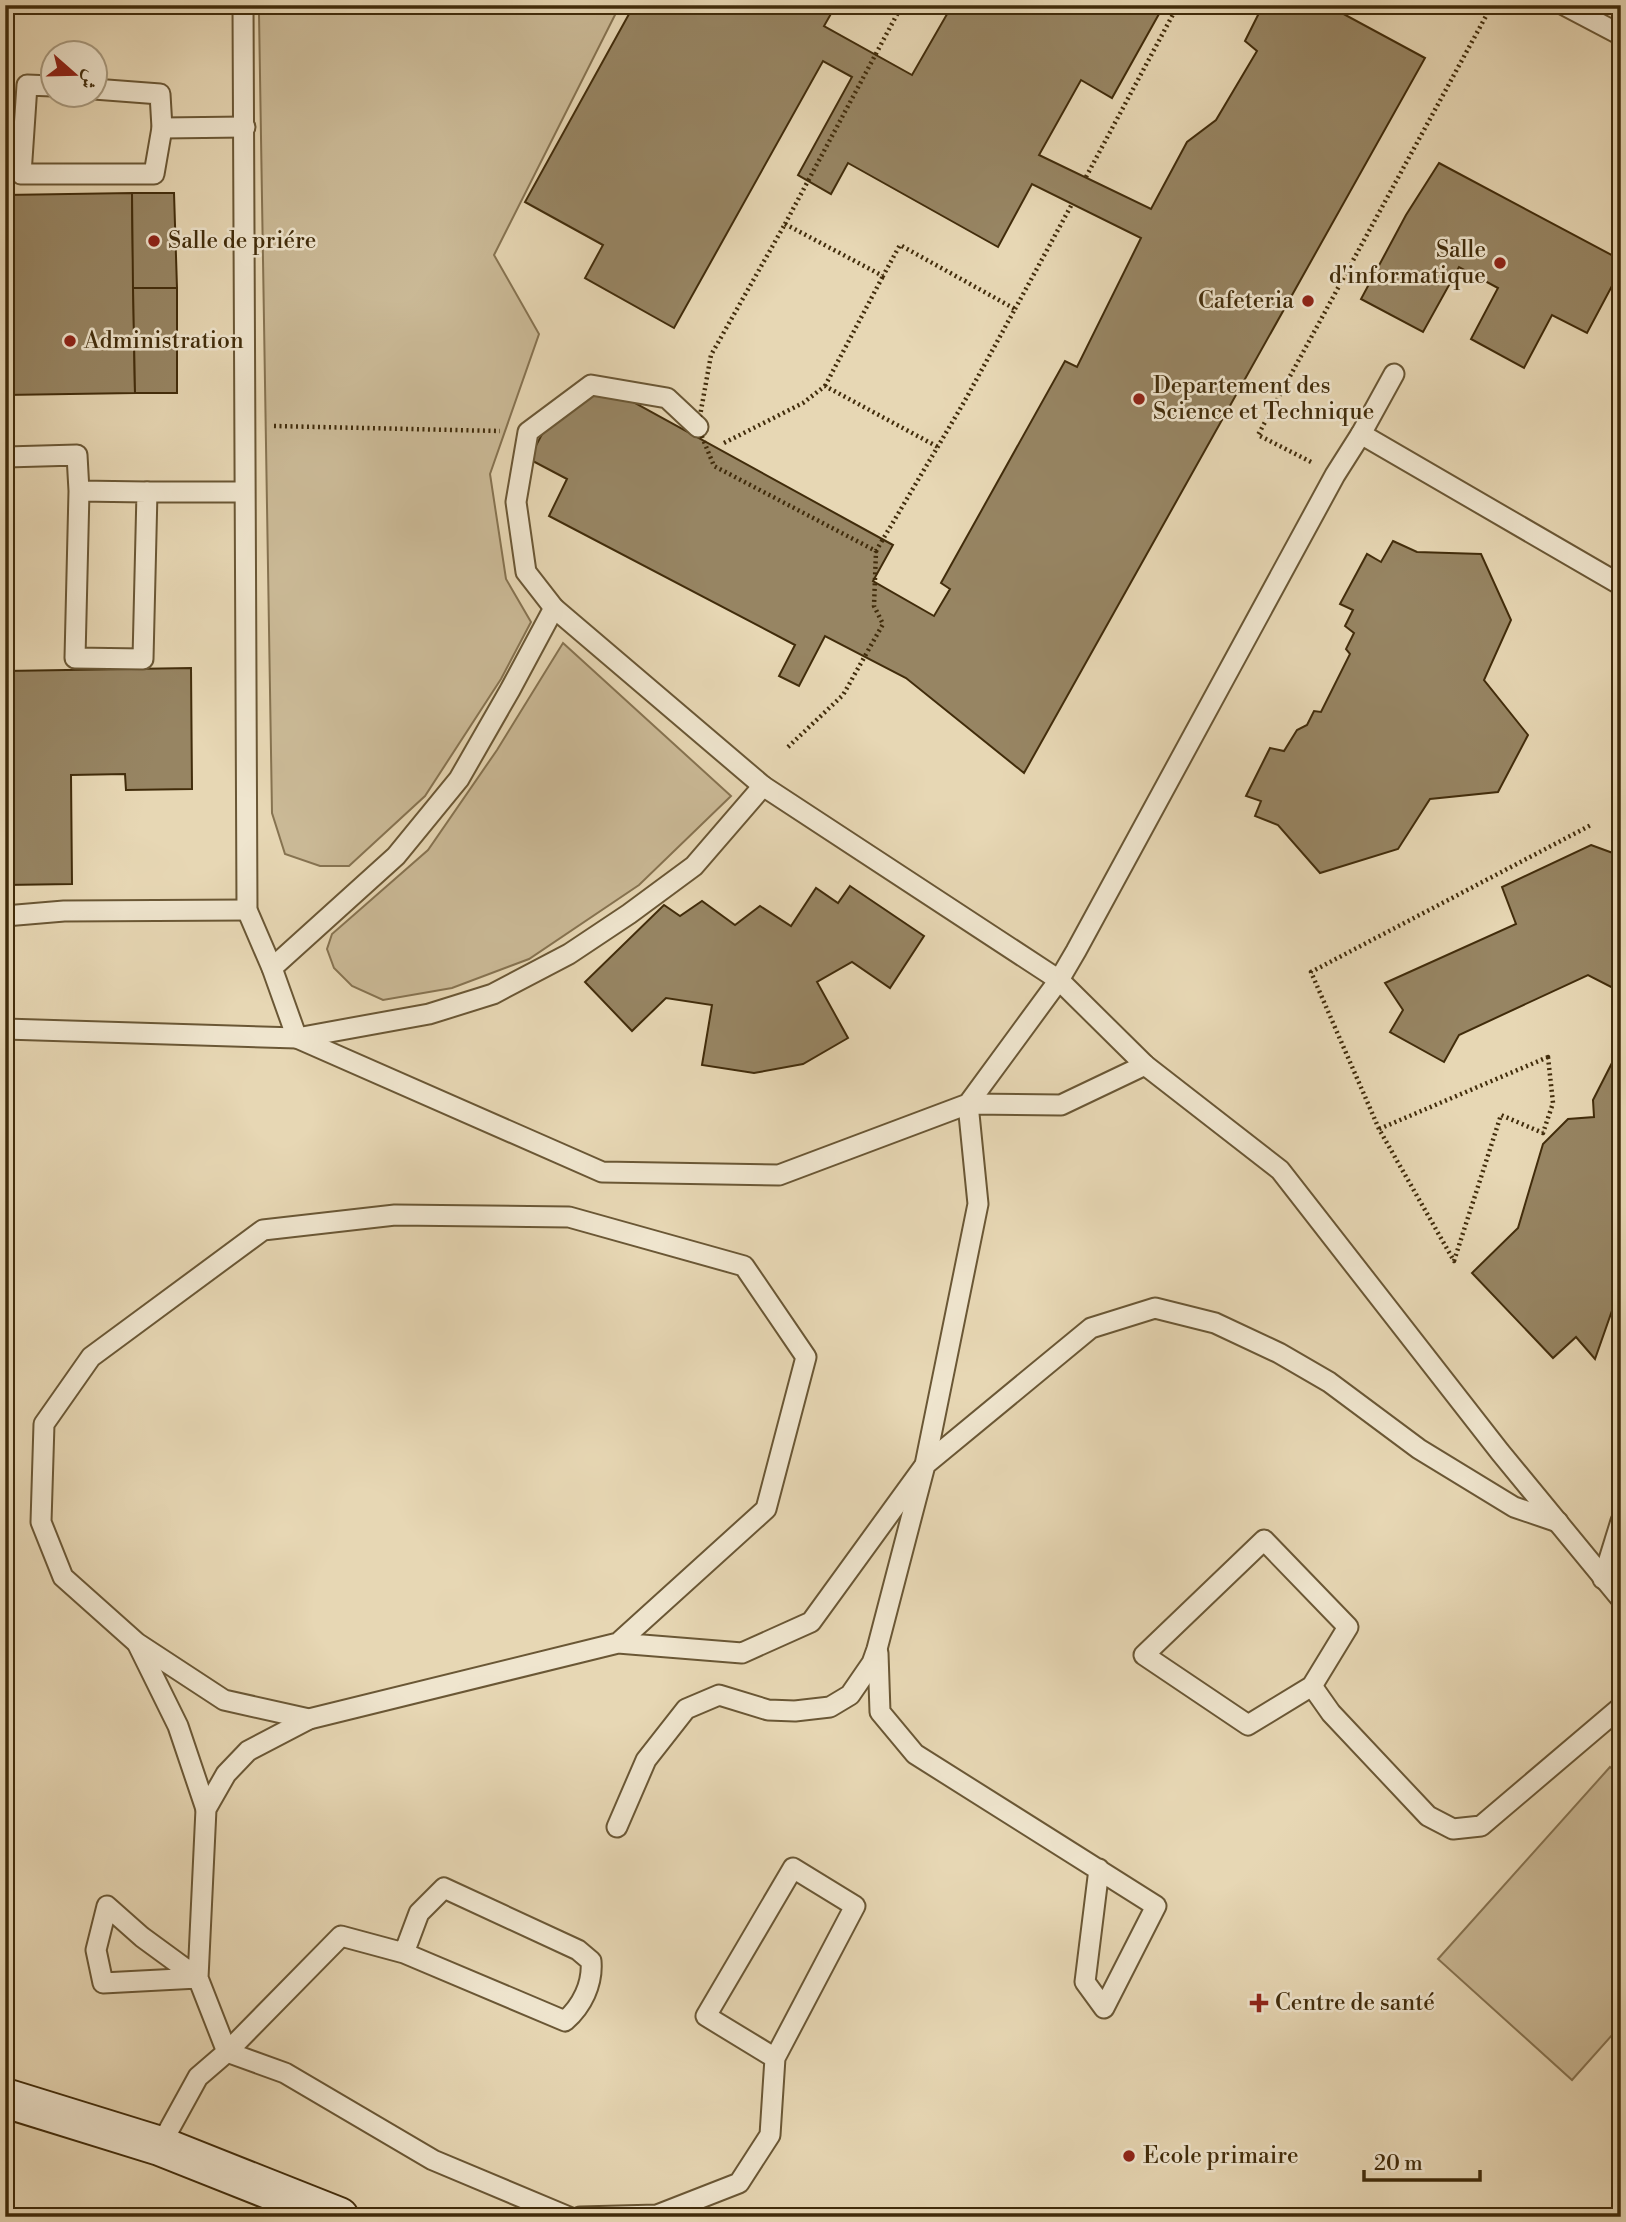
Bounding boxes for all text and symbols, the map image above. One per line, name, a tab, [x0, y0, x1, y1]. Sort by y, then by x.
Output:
north arrow	[38, 38, 108, 108]
text: ش	[75, 67, 104, 92]
place label: Salle de priére	[168, 227, 317, 255]
marker: Salle de priére	[146, 233, 162, 249]
place label: Salle d'informatique	[1329, 236, 1486, 290]
marker: Salle d'informatique	[1492, 255, 1508, 271]
place label: Cafeteria	[1198, 287, 1294, 315]
marker: Cafeteria	[1300, 293, 1316, 309]
place label: Administration	[83, 327, 244, 355]
marker: Administration	[62, 333, 78, 349]
place label: Departement des Science et Technique	[1153, 372, 1374, 426]
marker: Departement des Science et Technique	[1131, 391, 1147, 407]
place label: Centre de santé	[1275, 1989, 1435, 2017]
marker: Centre de santé	[1249, 1993, 1269, 2013]
scale bar	[1364, 2138, 1479, 2182]
place label: Ecole primaire	[1143, 2142, 1299, 2170]
marker: Ecole primaire	[1121, 2148, 1137, 2164]
text: 20 m	[1374, 2151, 1423, 2177]

